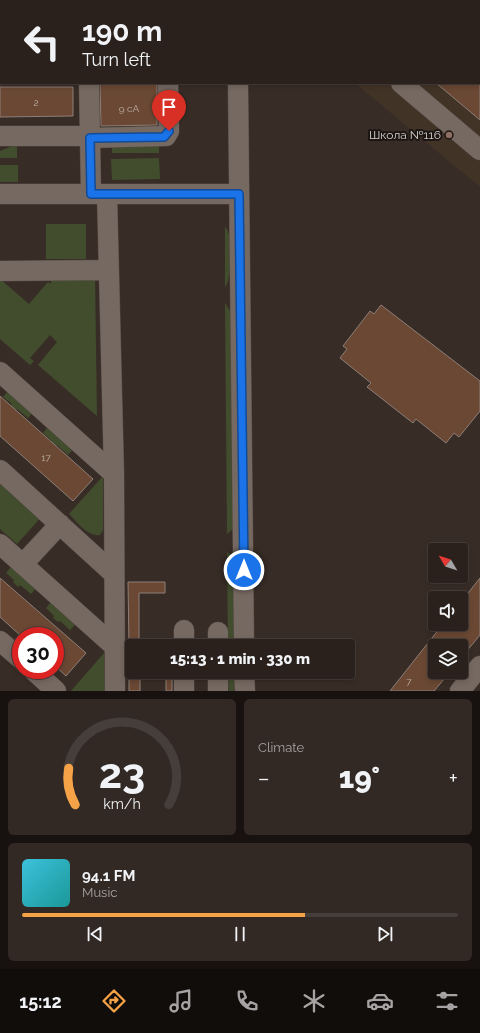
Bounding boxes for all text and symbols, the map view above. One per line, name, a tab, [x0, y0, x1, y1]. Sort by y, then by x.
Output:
text: 190 m	[82, 15, 162, 48]
icon: left	[16, 16, 68, 68]
text: Turn left	[82, 49, 151, 70]
pin	[152, 90, 186, 131]
icon: arrive	[158, 96, 180, 118]
house number: 2	[33, 97, 39, 108]
house number: 9 сА	[119, 103, 140, 114]
place label: Школа №116	[369, 128, 441, 142]
marker: Школа №116	[444, 130, 454, 140]
house number: 17	[41, 452, 51, 463]
north arrow	[428, 543, 468, 583]
map controls	[428, 543, 468, 679]
position arrow	[223, 549, 265, 591]
button: sound	[428, 591, 468, 631]
speed limit sign: 30	[12, 627, 64, 679]
button: layers	[428, 639, 468, 679]
text: 15:13 · 1 min · 330 m	[170, 650, 310, 668]
house number: 7	[406, 676, 412, 687]
text: Climate	[258, 740, 304, 755]
text: 23	[99, 749, 145, 798]
text: 19°	[339, 760, 380, 795]
text: −	[258, 765, 270, 791]
text: +	[449, 765, 458, 791]
text: km/h	[103, 796, 141, 812]
text: 94.1 FM	[82, 867, 135, 885]
text: Music	[82, 885, 117, 900]
icon: previous	[84, 923, 106, 945]
icon: pause	[229, 923, 251, 945]
icon: next	[374, 923, 396, 945]
icon: directions	[100, 987, 128, 1015]
icon: music	[167, 987, 195, 1015]
icon: phone	[233, 987, 261, 1015]
icon: climate	[300, 987, 328, 1015]
icon: car	[366, 987, 394, 1015]
icon: filters	[433, 987, 461, 1015]
text: 15:12	[19, 991, 62, 1012]

